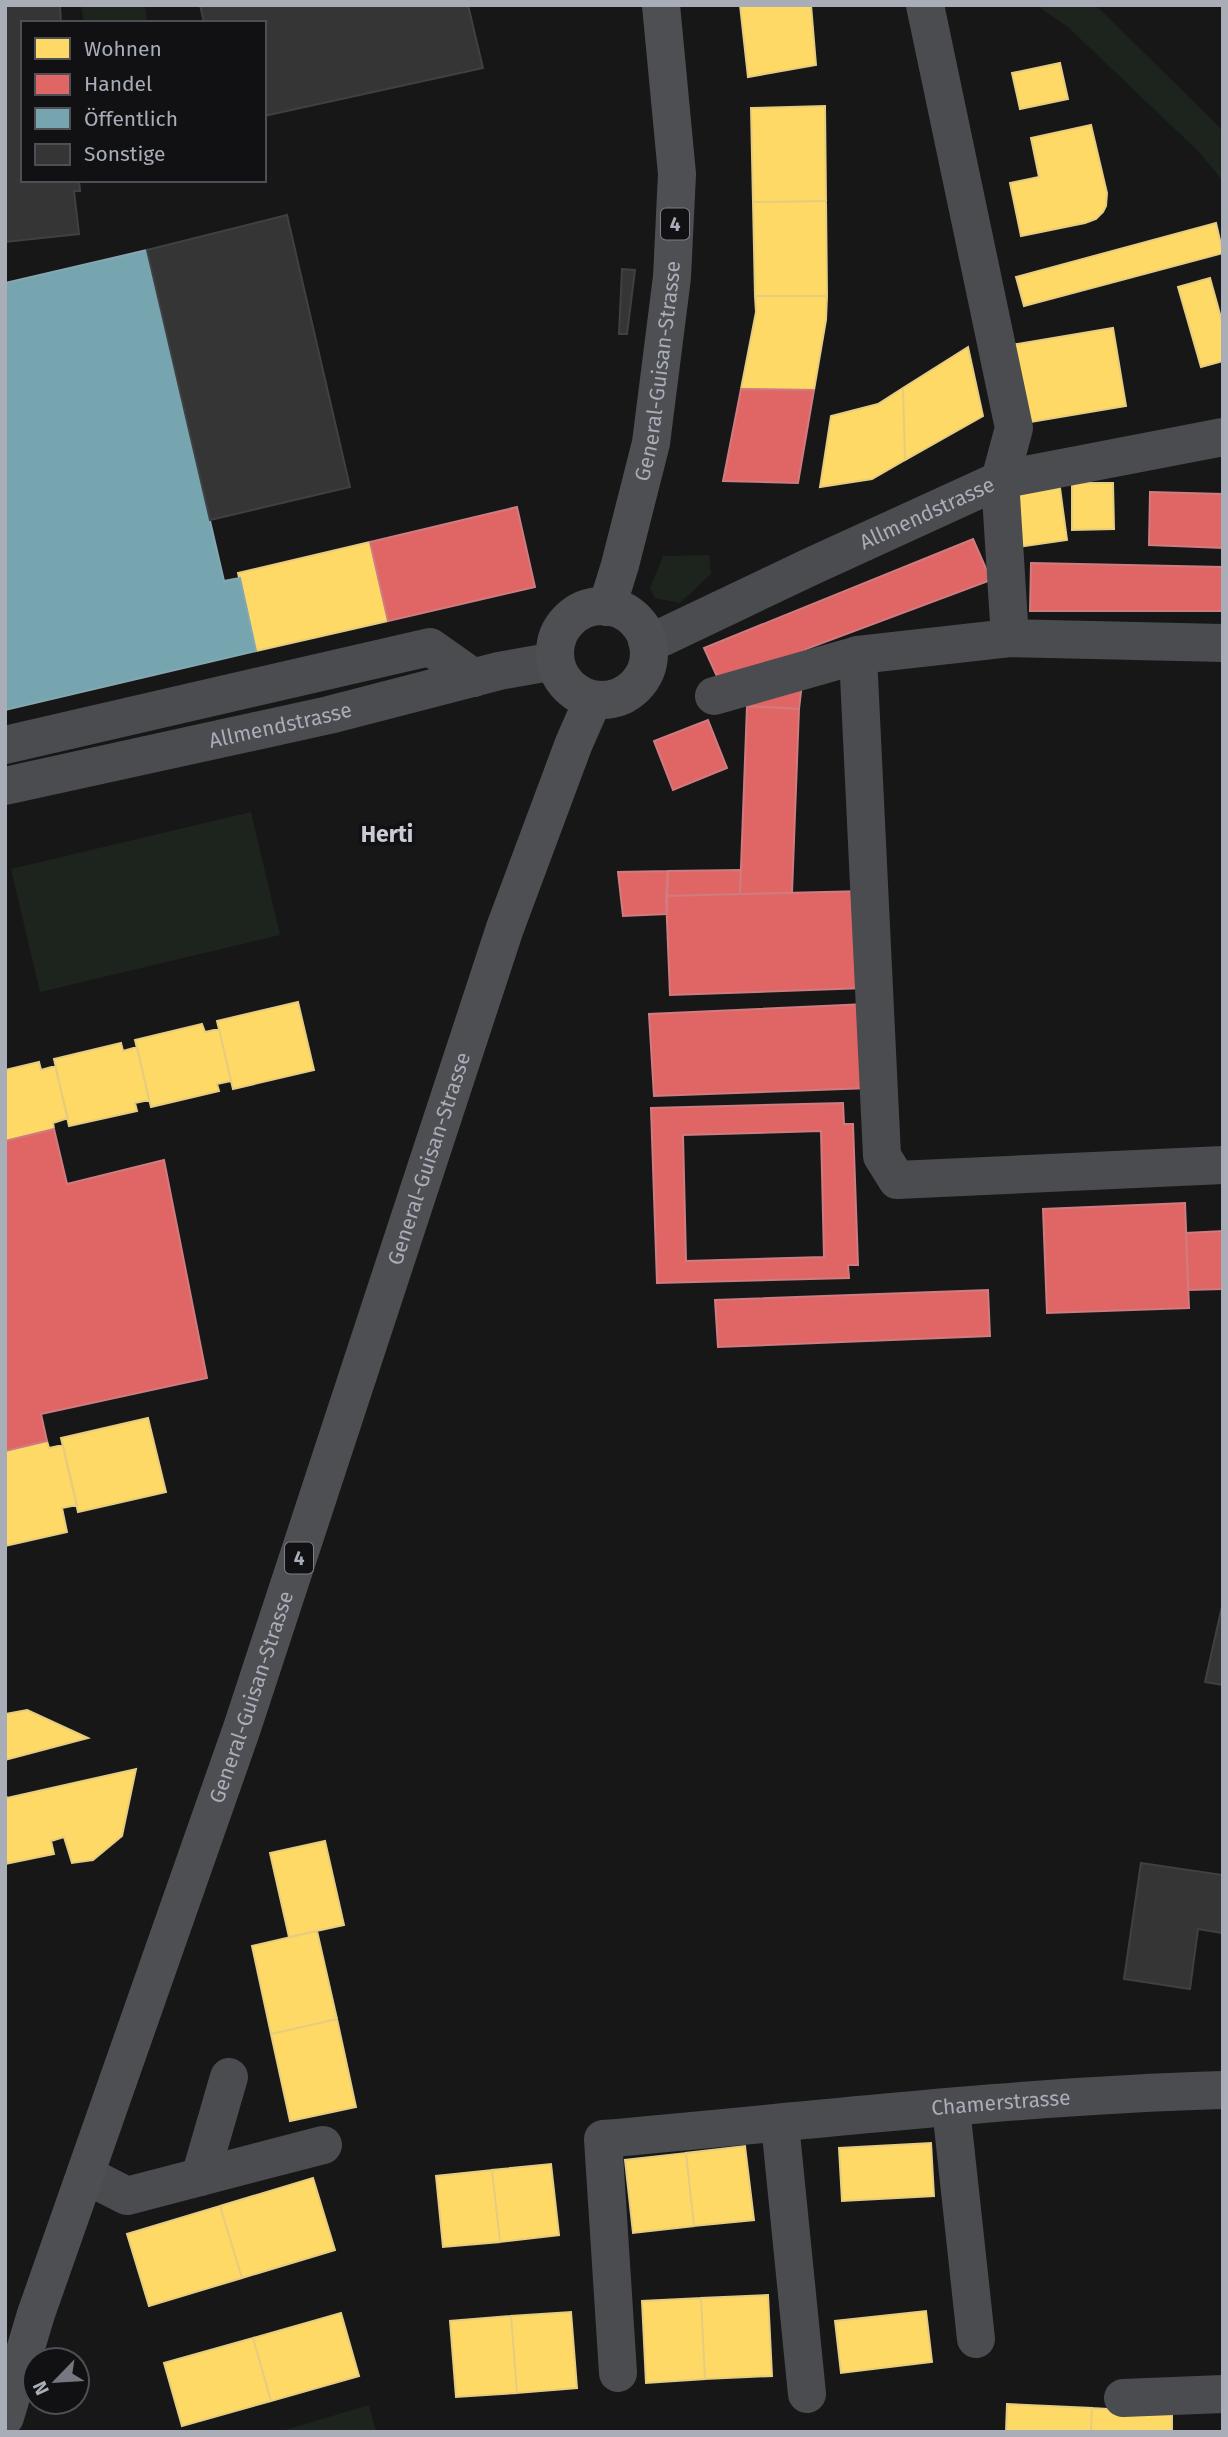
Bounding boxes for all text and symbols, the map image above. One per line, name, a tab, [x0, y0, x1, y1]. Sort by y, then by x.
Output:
legend	[21, 21, 266, 182]
text: Wohnen	[84, 36, 162, 62]
text: Handel	[84, 71, 152, 97]
text: Öffentlich	[84, 106, 178, 132]
text: Sonstige	[84, 141, 165, 167]
road number: 4	[661, 208, 689, 240]
street label: General-Guisan-Strasse	[629, 260, 686, 484]
street label: Allmendstrasse	[855, 471, 999, 555]
street label: Allmendstrasse	[207, 697, 355, 754]
district label: Herti	[361, 820, 413, 848]
street label: General-Guisan-Strasse	[382, 1049, 476, 1268]
road number: 4	[285, 1542, 313, 1574]
street label: General-Guisan-Strasse	[204, 1588, 299, 1807]
street label: Chamerstrasse	[930, 2085, 1071, 2121]
north arrow	[21, 2346, 91, 2416]
text: N	[28, 2377, 54, 2399]

